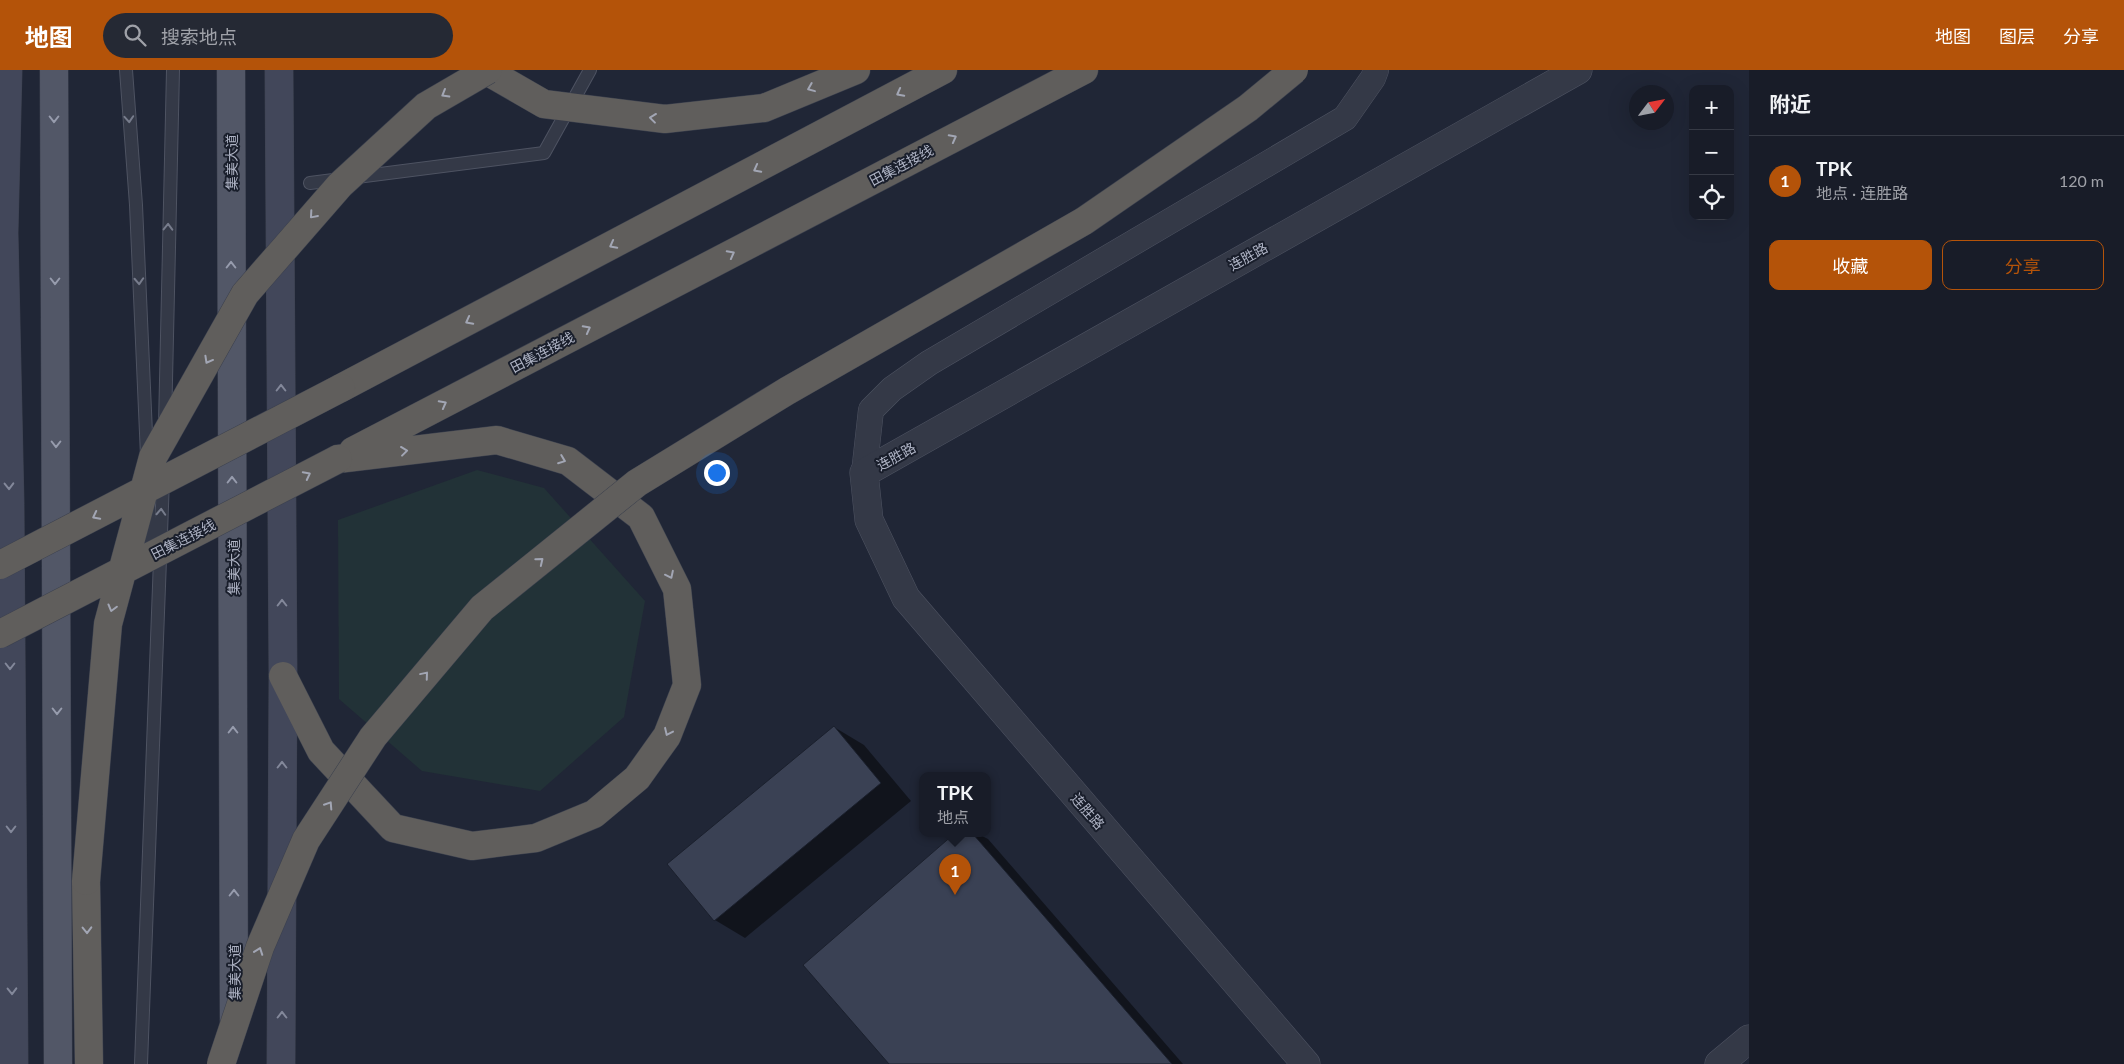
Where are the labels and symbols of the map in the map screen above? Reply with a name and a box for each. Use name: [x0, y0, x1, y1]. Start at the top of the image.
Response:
one-way arrow: [807, 82, 816, 93]
north arrow: [1629, 85, 1674, 130]
one-way arrow: [896, 87, 905, 97]
one-way arrow: [442, 88, 451, 98]
one-way arrow: [649, 113, 657, 124]
one-way arrow: [49, 115, 60, 123]
one-way arrow: [124, 115, 135, 123]
street label: 集美大道: [223, 134, 240, 190]
one-way arrow: [948, 134, 957, 144]
street label: 田集连接线: [866, 141, 936, 189]
one-way arrow: [753, 163, 762, 173]
one-way arrow: [310, 210, 319, 219]
one-way arrow: [163, 223, 174, 231]
street label: 连胜路: [1226, 238, 1270, 274]
one-way arrow: [609, 239, 618, 249]
one-way arrow: [726, 250, 735, 260]
one-way arrow: [226, 261, 236, 269]
one-way arrow: [50, 278, 60, 285]
one-way arrow: [134, 278, 144, 285]
one-way arrow: [465, 315, 474, 325]
one-way arrow: [582, 325, 591, 335]
street label: 田集连接线: [507, 328, 577, 376]
one-way arrow: [204, 355, 214, 364]
one-way arrow: [276, 384, 286, 392]
one-way arrow: [438, 400, 447, 410]
street label: 连胜路: [874, 438, 918, 474]
one-way arrow: [51, 440, 61, 448]
one-way arrow: [400, 446, 408, 457]
one-way arrow: [557, 454, 566, 464]
your location: [704, 460, 730, 486]
one-way arrow: [302, 471, 311, 481]
one-way arrow: [227, 476, 237, 484]
one-way arrow: [4, 482, 14, 490]
one-way arrow: [156, 508, 167, 516]
one-way arrow: [92, 510, 101, 520]
street label: 田集连接线: [148, 516, 218, 562]
street label: 集美大道: [225, 539, 242, 595]
one-way arrow: [534, 558, 543, 566]
one-way arrow: [664, 570, 674, 579]
one-way arrow: [277, 599, 287, 606]
one-way arrow: [108, 603, 118, 612]
one-way arrow: [5, 662, 15, 670]
one-way arrow: [420, 672, 428, 681]
one-way arrow: [52, 708, 62, 715]
one-way arrow: [228, 726, 238, 734]
one-way arrow: [664, 727, 675, 736]
one-way arrow: [277, 761, 287, 769]
street label: 连胜路: [1068, 790, 1108, 832]
one-way arrow: [322, 801, 332, 810]
one-way arrow: [6, 825, 16, 833]
pin: 1: [939, 854, 971, 895]
one-way arrow: [229, 889, 239, 896]
one-way arrow: [82, 926, 92, 934]
street label: 集美大道: [226, 944, 243, 1000]
one-way arrow: [253, 948, 263, 956]
one-way arrow: [7, 987, 18, 995]
one-way arrow: [277, 1011, 287, 1019]

